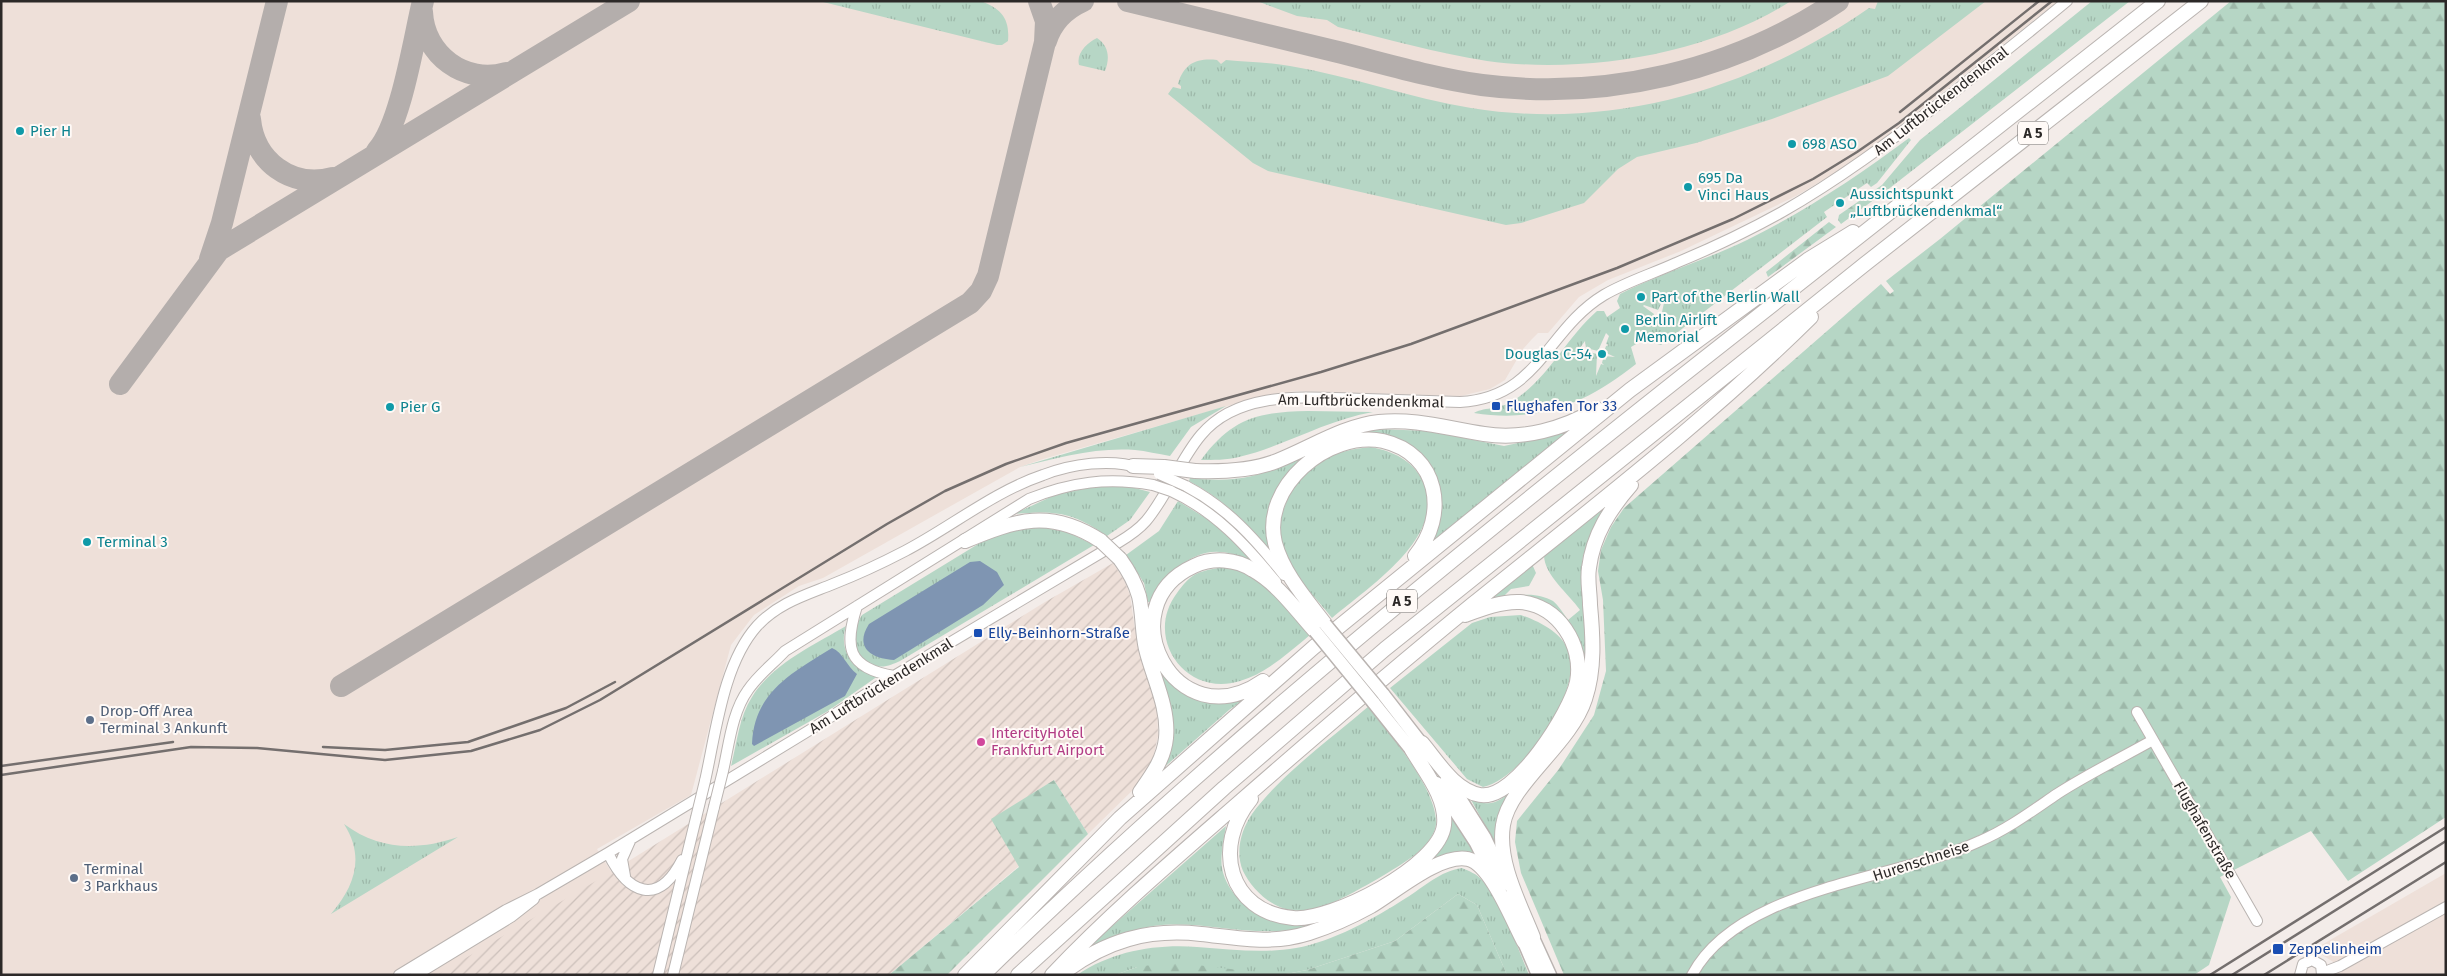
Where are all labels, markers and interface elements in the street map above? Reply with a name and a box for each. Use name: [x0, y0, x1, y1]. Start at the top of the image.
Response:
street label: Am Luftbrückendenkmal: [1870, 42, 2012, 159]
place label: Pier H: [30, 122, 71, 140]
road number: A 5: [2018, 122, 2048, 144]
marker: Pier H: [14, 125, 26, 137]
place label: 698 ASO: [1802, 135, 1857, 153]
marker: 698 ASO: [1786, 138, 1798, 150]
place label: 695 Da Vinci Haus: [1698, 169, 1769, 204]
marker: 695 Da Vinci Haus: [1682, 181, 1694, 193]
place label: Aussichtspunkt „Luftbrückendenkmal“: [1850, 185, 2002, 220]
marker: Aussichtspunkt „Luftbrückendenkmal“: [1834, 197, 1846, 209]
place label: Part of the Berlin Wall: [1651, 288, 1800, 306]
marker: Part of the Berlin Wall: [1635, 291, 1647, 303]
place label: Berlin Airlift Memorial: [1635, 311, 1718, 346]
marker: Berlin Airlift Memorial: [1619, 323, 1631, 335]
place label: Douglas C-54: [1505, 345, 1592, 363]
marker: Douglas C-54: [1596, 348, 1608, 360]
street label: Am Luftbrückendenkmal: [1278, 391, 1445, 411]
place label: Flughafen Tor 33: [1506, 397, 1617, 415]
place label: Pier G: [400, 398, 440, 416]
marker: Flughafen Tor 33: [1490, 400, 1502, 412]
marker: Pier G: [384, 401, 396, 413]
place label: Terminal 3: [97, 533, 168, 551]
marker: Terminal 3: [81, 536, 93, 548]
road number: A 5: [1387, 590, 1417, 612]
place label: Elly-Beinhorn-Straße: [988, 624, 1130, 642]
marker: Elly-Beinhorn-Straße: [972, 627, 984, 639]
street label: Am Luftbrückendenkmal: [806, 634, 957, 738]
place label: Drop-Off Area Terminal 3 Ankunft: [100, 702, 228, 737]
marker: Drop-Off Area Terminal 3 Ankunft: [84, 714, 96, 726]
place label: IntercityHotel Frankfurt Airport: [991, 724, 1105, 759]
marker: IntercityHotel Frankfurt Airport: [975, 736, 987, 748]
street label: Flughafenstraße: [2170, 778, 2240, 882]
street label: Hurenschneise: [1870, 837, 1972, 885]
place label: Terminal 3 Parkhaus: [84, 860, 158, 895]
marker: Terminal 3 Parkhaus: [68, 872, 80, 884]
place label: Zeppelinheim: [2289, 940, 2382, 958]
marker: Zeppelinheim: [2271, 942, 2285, 956]

